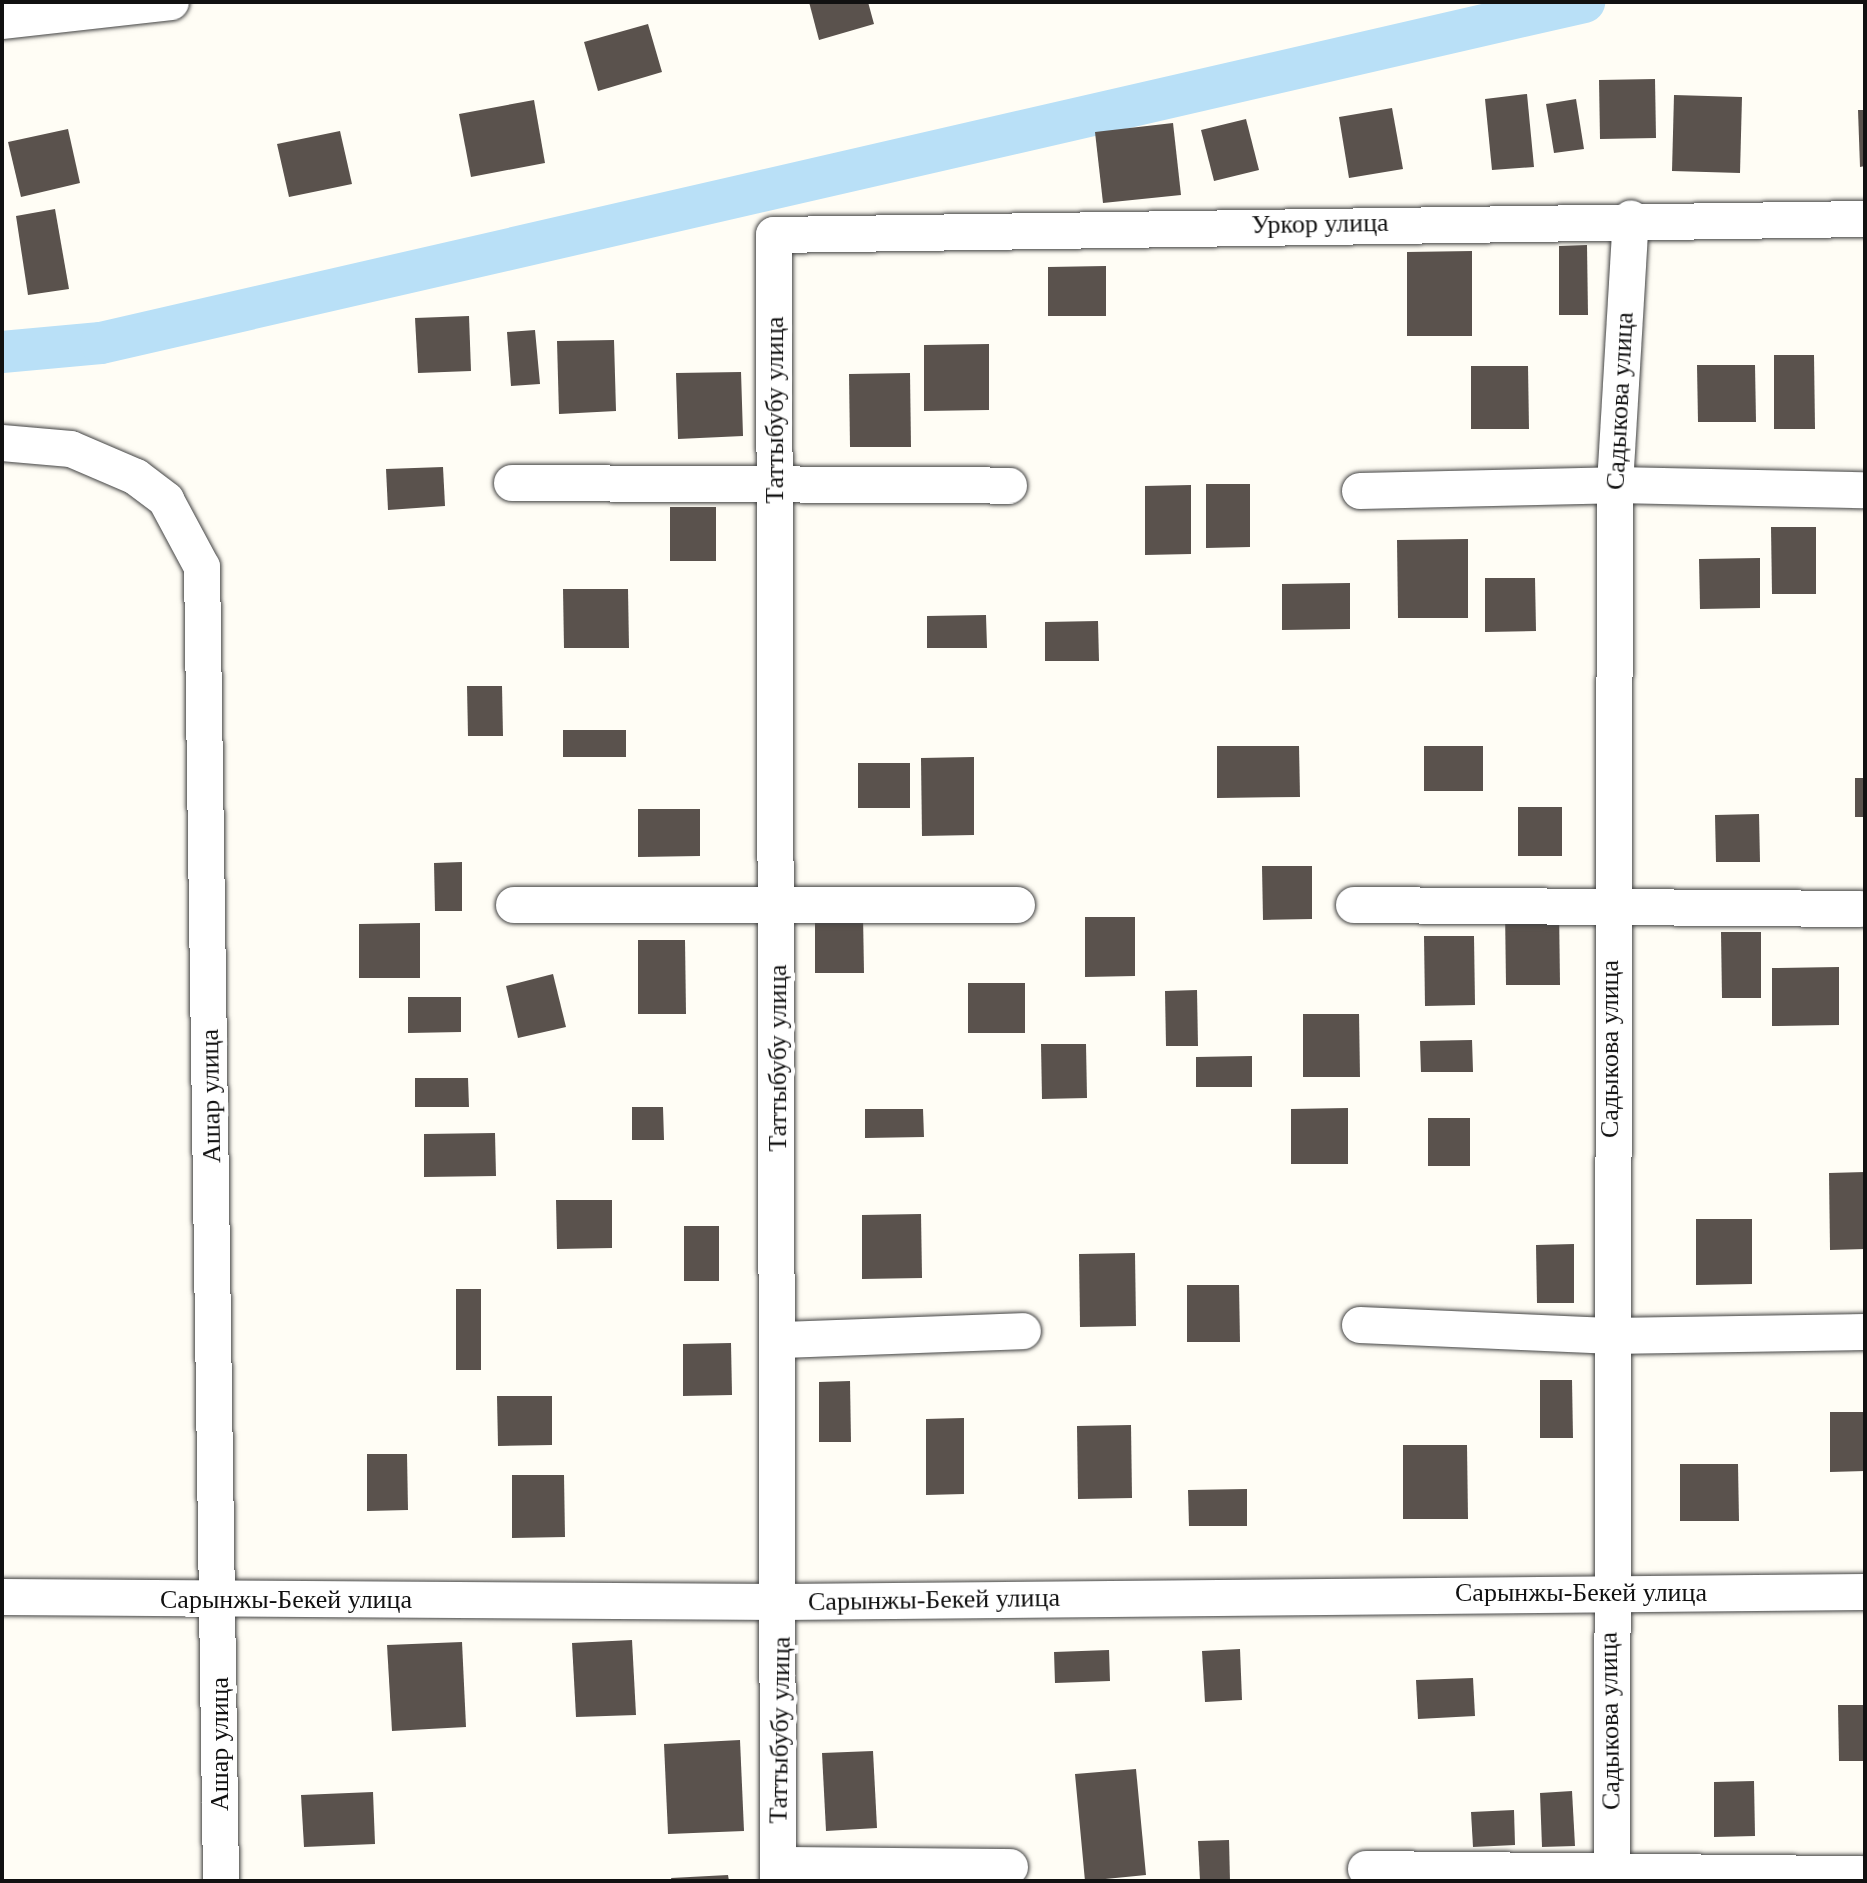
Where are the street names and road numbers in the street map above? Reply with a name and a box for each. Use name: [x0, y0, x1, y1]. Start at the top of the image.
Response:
street label: Уркор улица: [1251, 207, 1389, 241]
street label: Садыкова улица: [1600, 311, 1640, 491]
street label: Таттыбубу улица: [759, 316, 791, 504]
street label: Садыкова улица: [1594, 960, 1626, 1138]
street label: Таттыбубу улица: [762, 964, 794, 1152]
street label: Ашар улица: [194, 1029, 228, 1163]
street label: Сарынжы-Бекей улица: [1455, 1577, 1707, 1609]
street label: Сарынжы-Бекей улица: [808, 1582, 1060, 1618]
street label: Сарынжы-Бекей улица: [160, 1584, 412, 1616]
street label: Садыкова улица: [1593, 1632, 1627, 1810]
street label: Таттыбубу улица: [763, 1636, 797, 1824]
street label: Ашар улица: [204, 1677, 236, 1811]

